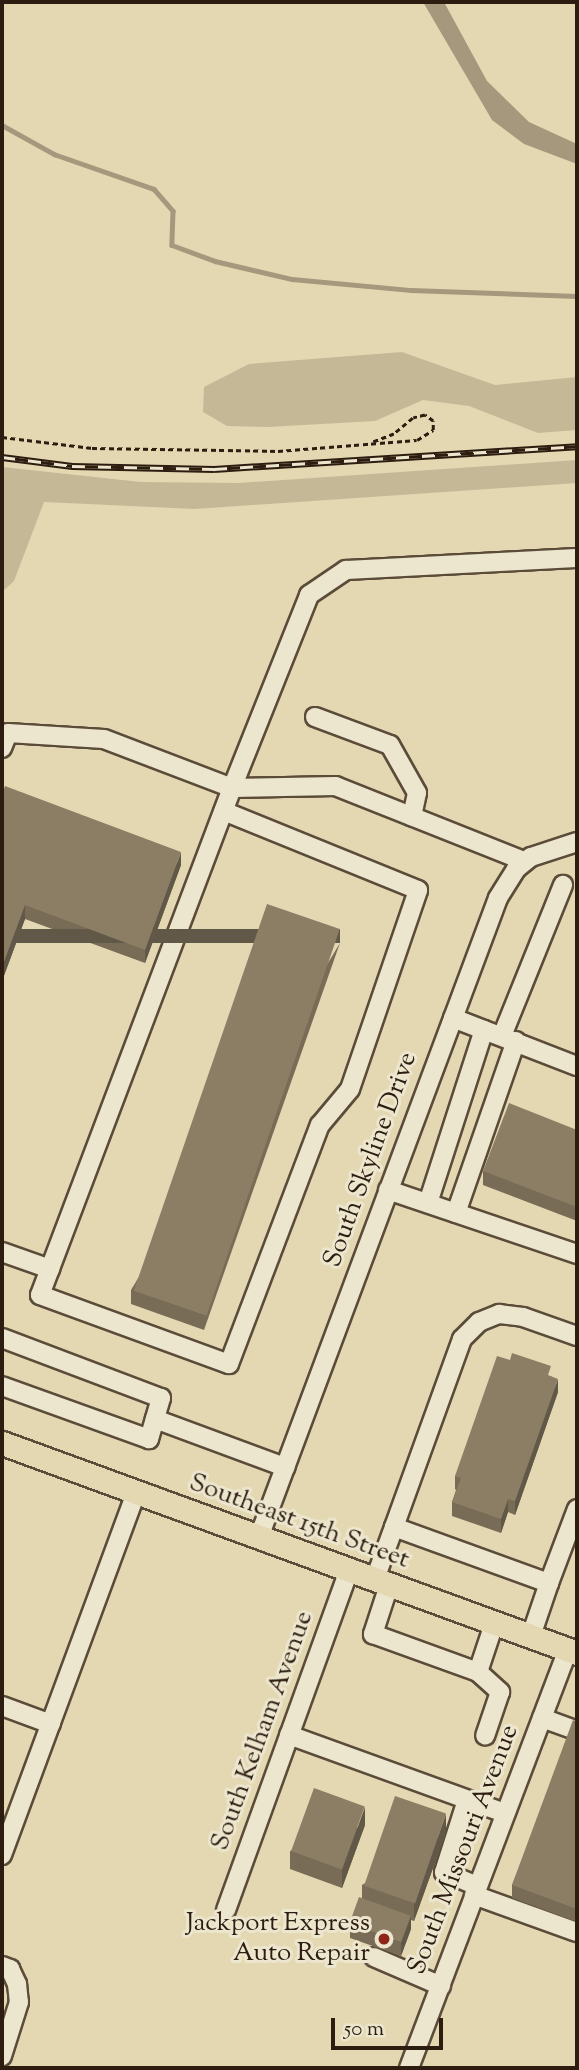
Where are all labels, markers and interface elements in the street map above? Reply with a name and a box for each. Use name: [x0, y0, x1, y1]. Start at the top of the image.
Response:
street label: South Skyline Drive: [318, 1048, 424, 1272]
street label: Southeast 15th Street: [185, 1468, 413, 1576]
street label: South Kelham Avenue: [205, 1607, 321, 1855]
street label: South Missouri Avenue: [402, 1721, 526, 1979]
place label: Jackport Express Auto Repair: [186, 1908, 370, 1969]
marker: Jackport Express Auto Repair: [376, 1931, 392, 1947]
scale bar: [334, 2004, 446, 2048]
text: 50 m: [344, 2015, 384, 2045]

